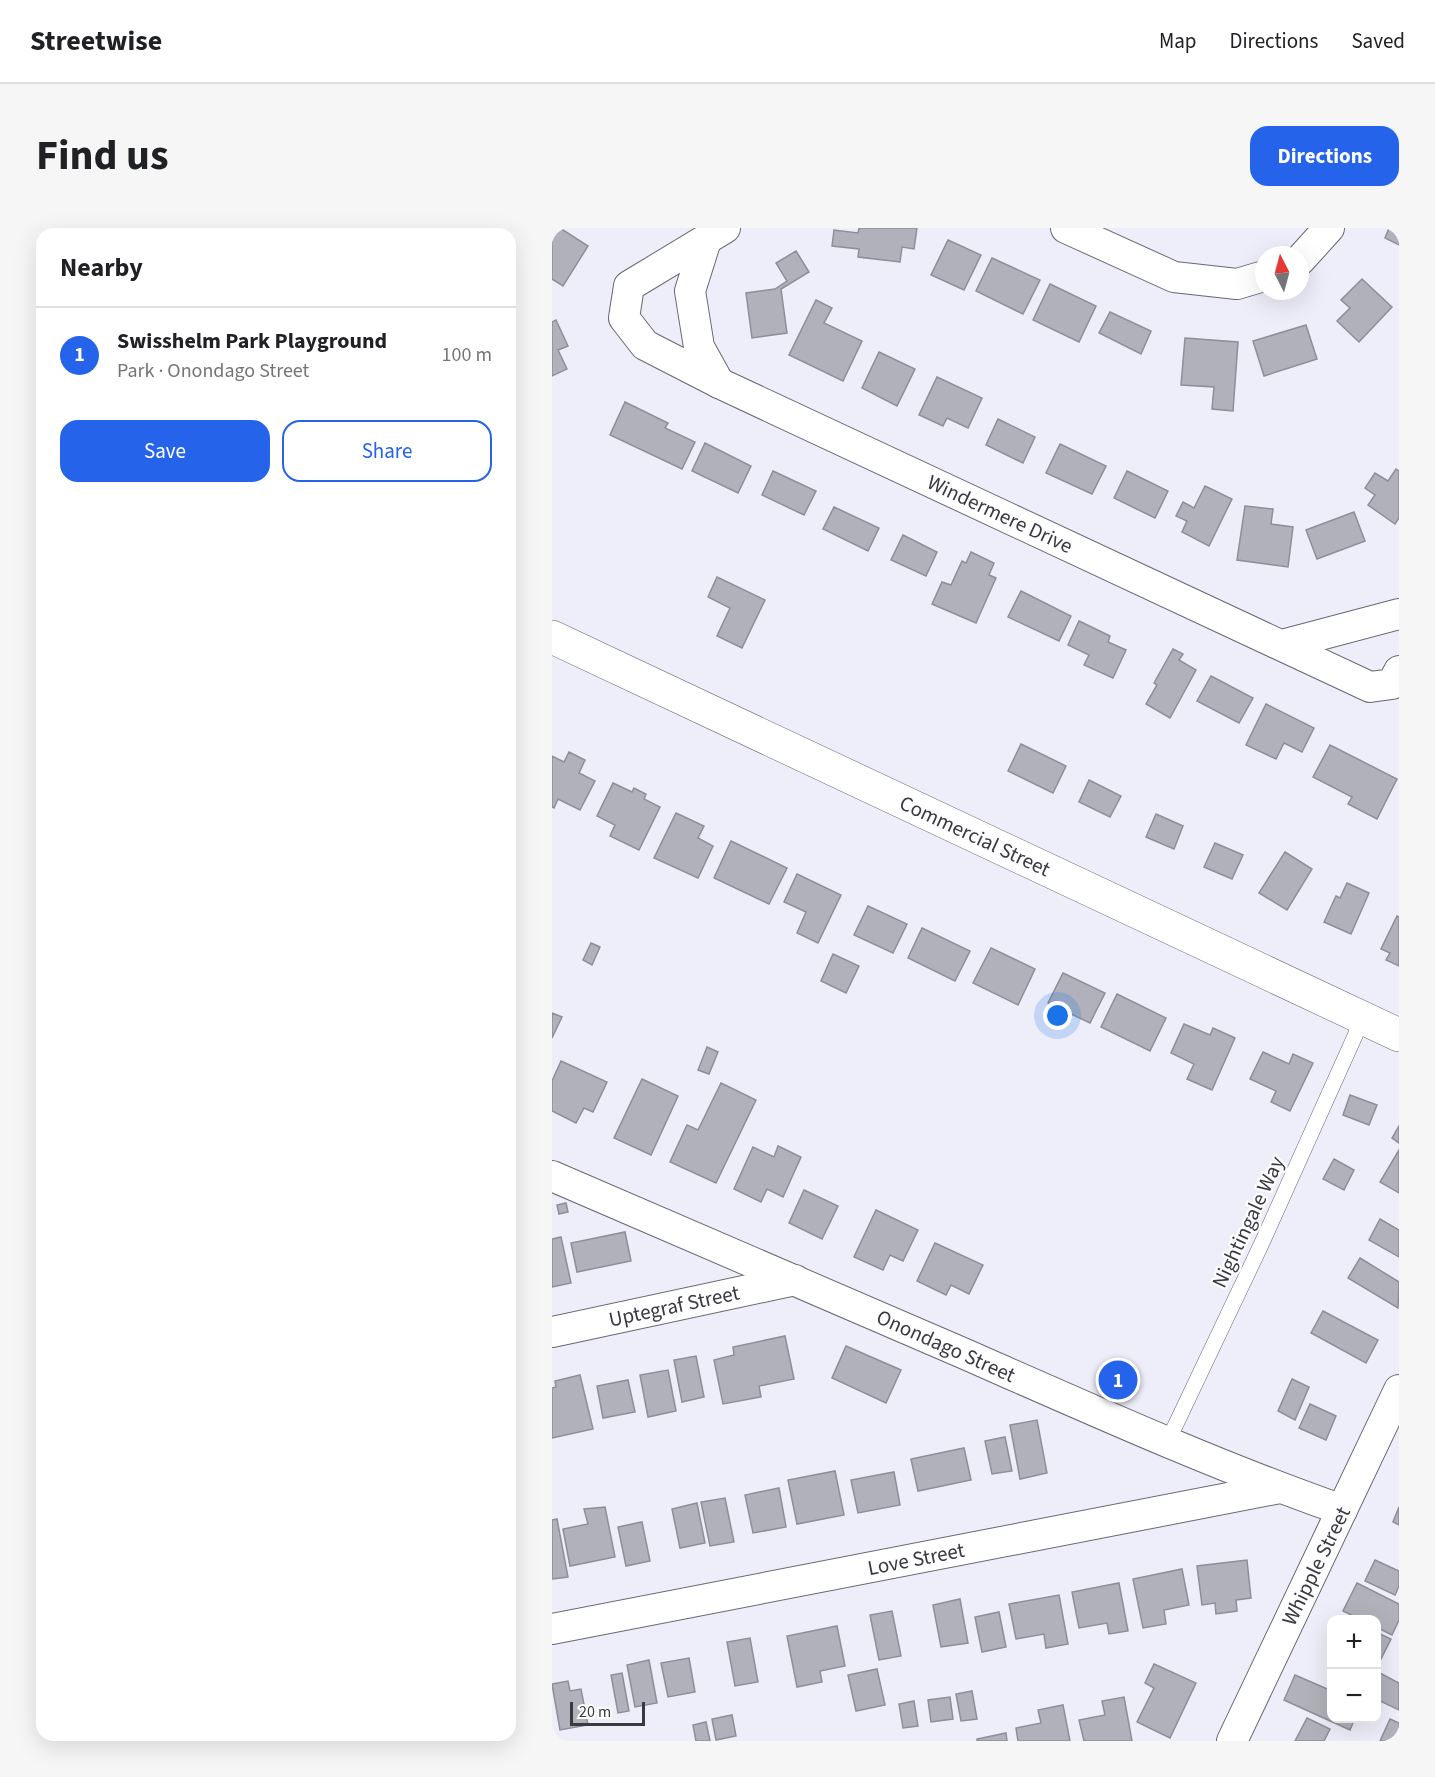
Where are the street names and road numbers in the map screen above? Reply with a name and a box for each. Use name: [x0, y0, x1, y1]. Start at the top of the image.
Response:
street label: Windermere Drive: [922, 467, 1078, 561]
street label: Commercial Street: [895, 788, 1055, 884]
street label: Nightingale Way: [1204, 1151, 1292, 1293]
street label: Uptegraf Street: [606, 1278, 742, 1334]
street label: Onondago Street: [872, 1302, 1020, 1390]
street label: Whipple Street: [1274, 1501, 1358, 1631]
street label: Love Street: [865, 1535, 967, 1583]

